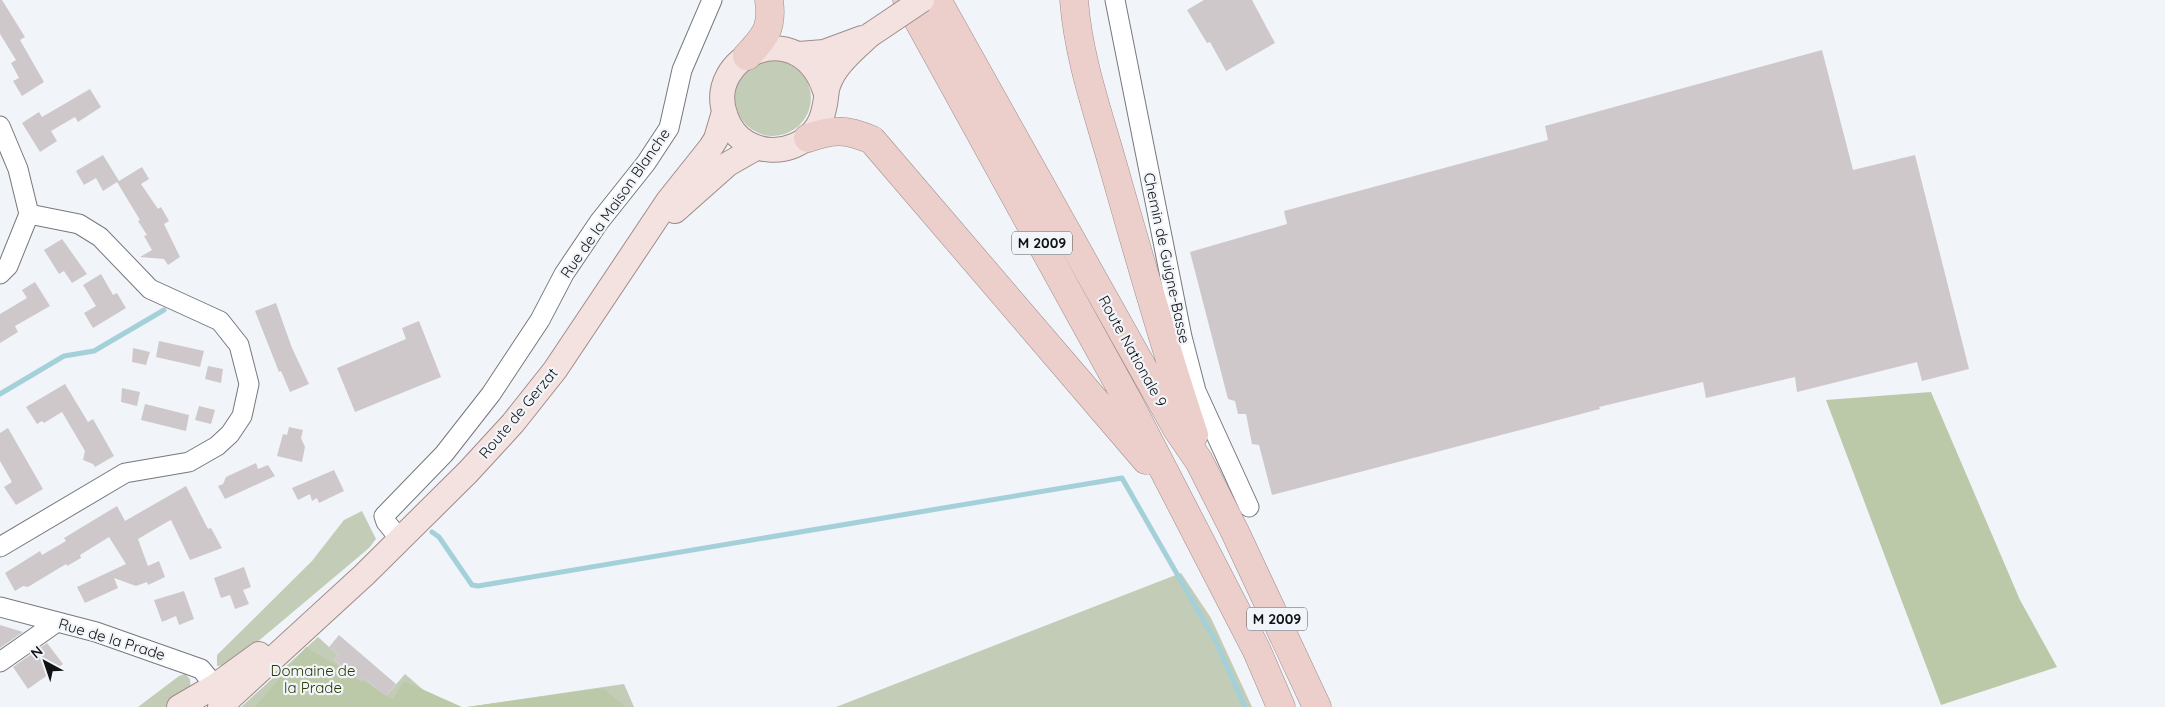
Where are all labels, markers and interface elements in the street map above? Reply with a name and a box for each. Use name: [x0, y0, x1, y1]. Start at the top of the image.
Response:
street label: Rue de la Maison Blanche: [556, 124, 674, 282]
street label: Chemin de Guigne-Basse: [1140, 171, 1194, 345]
road number: M 2009: [1012, 232, 1072, 254]
street label: Route Nationale 9: [1095, 292, 1171, 410]
street label: Route de Gerzat: [474, 364, 562, 462]
road number: M 2009: [1247, 608, 1307, 630]
street label: Rue de la Prade: [56, 614, 168, 664]
north arrow: [20, 637, 70, 687]
text: N: [27, 642, 46, 662]
park label: Domaine de la Prade: [271, 661, 355, 697]

